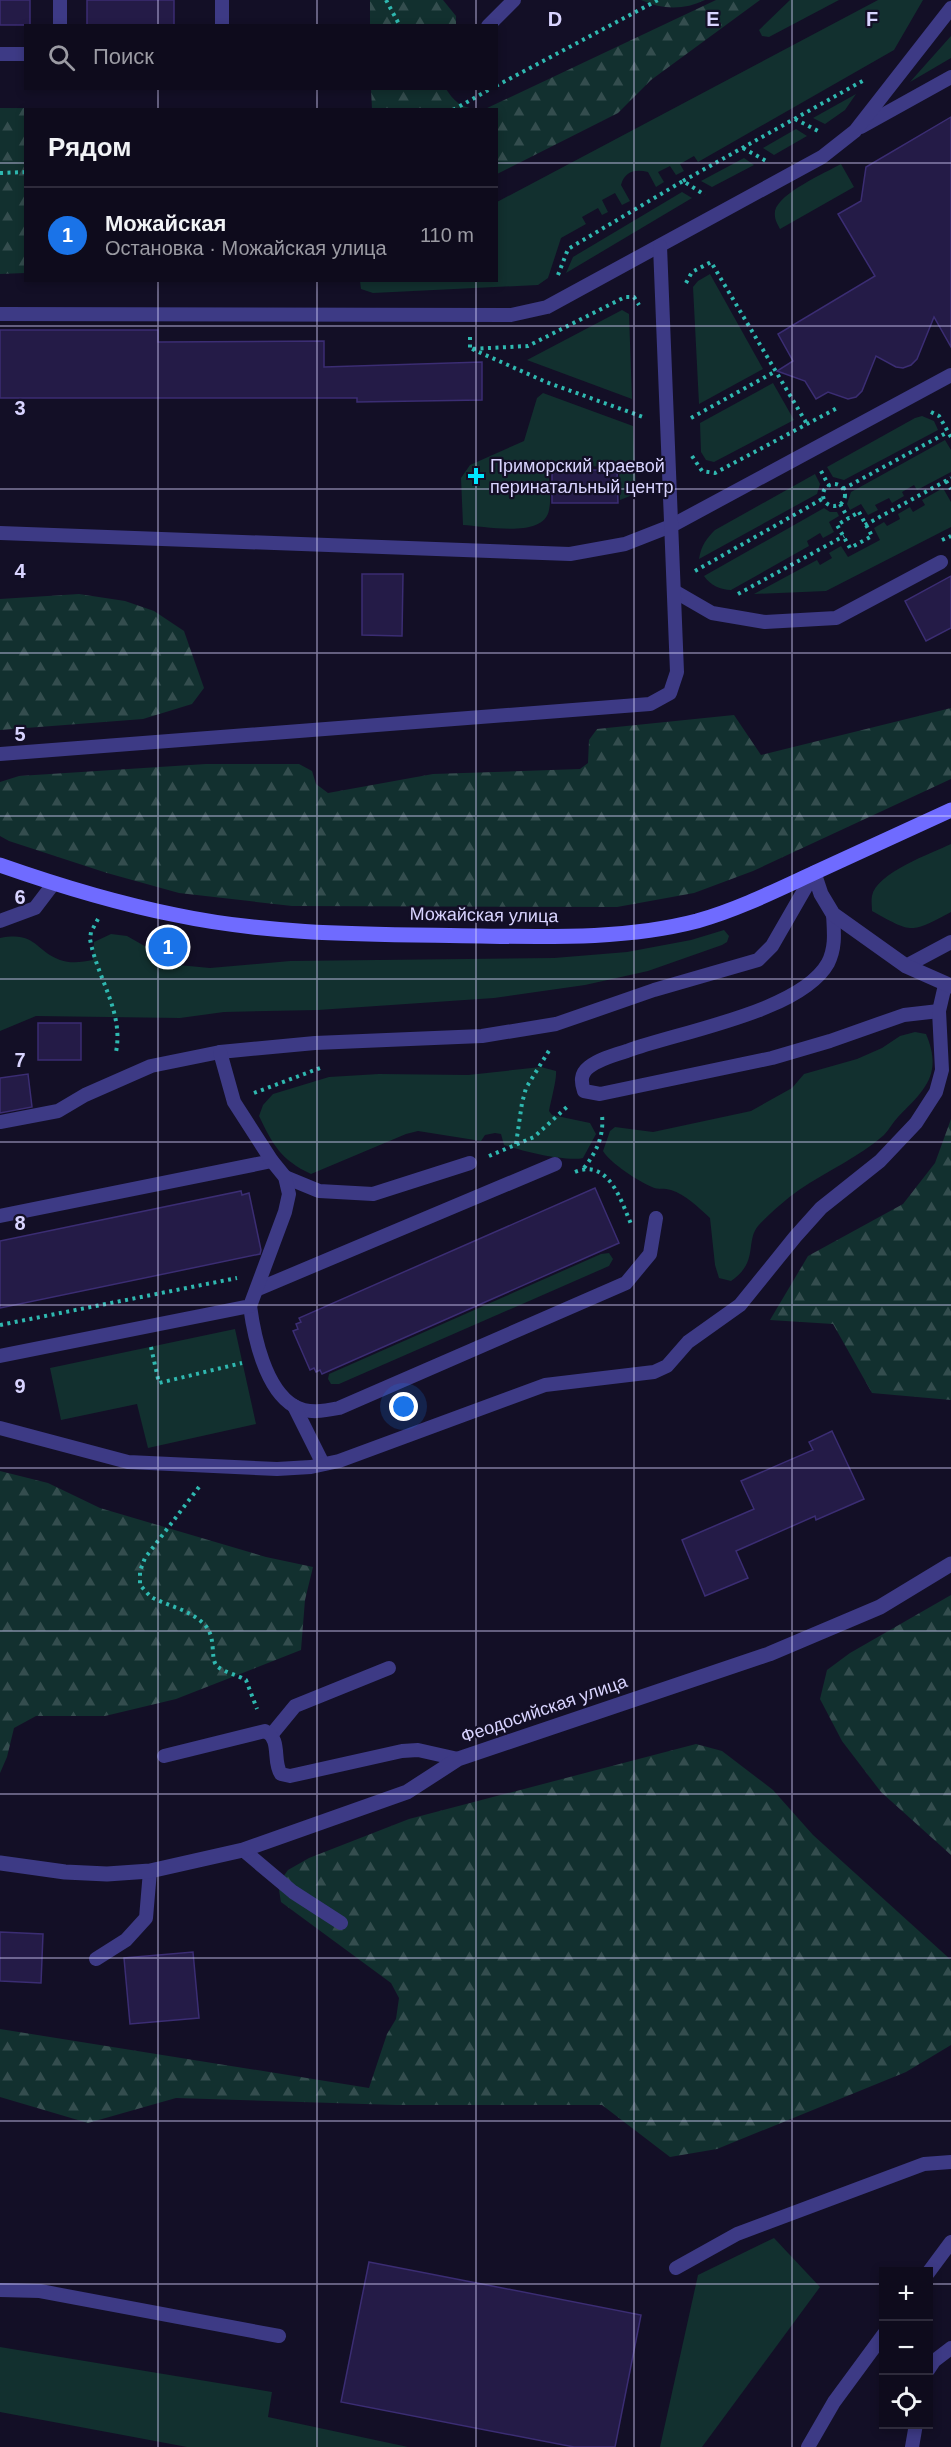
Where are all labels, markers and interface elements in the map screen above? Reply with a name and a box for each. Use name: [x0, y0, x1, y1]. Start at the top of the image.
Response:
text: D: [548, 8, 562, 30]
text: E: [706, 8, 720, 30]
text: F: [866, 8, 878, 30]
search box: [24, 24, 498, 90]
icon: search: [45, 41, 78, 74]
text: Поиск: [93, 44, 154, 69]
text: Рядом: [48, 132, 131, 162]
text: Можайская: [105, 211, 226, 236]
text: 1: [62, 224, 73, 246]
text: 110 m: [420, 224, 474, 246]
text: Остановка · Можайская улица: [105, 237, 387, 259]
text: 3: [14, 397, 26, 419]
place label: Приморский краевой перинатальный центр: [490, 456, 674, 497]
marker: Приморский краевой перинатальный центр: [467, 467, 485, 485]
text: 4: [14, 560, 26, 582]
text: 5: [14, 723, 26, 745]
text: 6: [14, 886, 26, 908]
street label: Можайская улица: [410, 904, 559, 926]
pin: 1: [148, 924, 188, 970]
text: 7: [14, 1049, 26, 1071]
text: 8: [14, 1212, 26, 1234]
text: 9: [14, 1375, 26, 1397]
your location: [389, 1392, 418, 1421]
street label: Феодосийская улица: [458, 1671, 631, 1747]
map controls: [879, 2267, 933, 2429]
button: +: [879, 2267, 933, 2321]
button: −: [879, 2321, 933, 2375]
button: locate: [879, 2375, 933, 2429]

